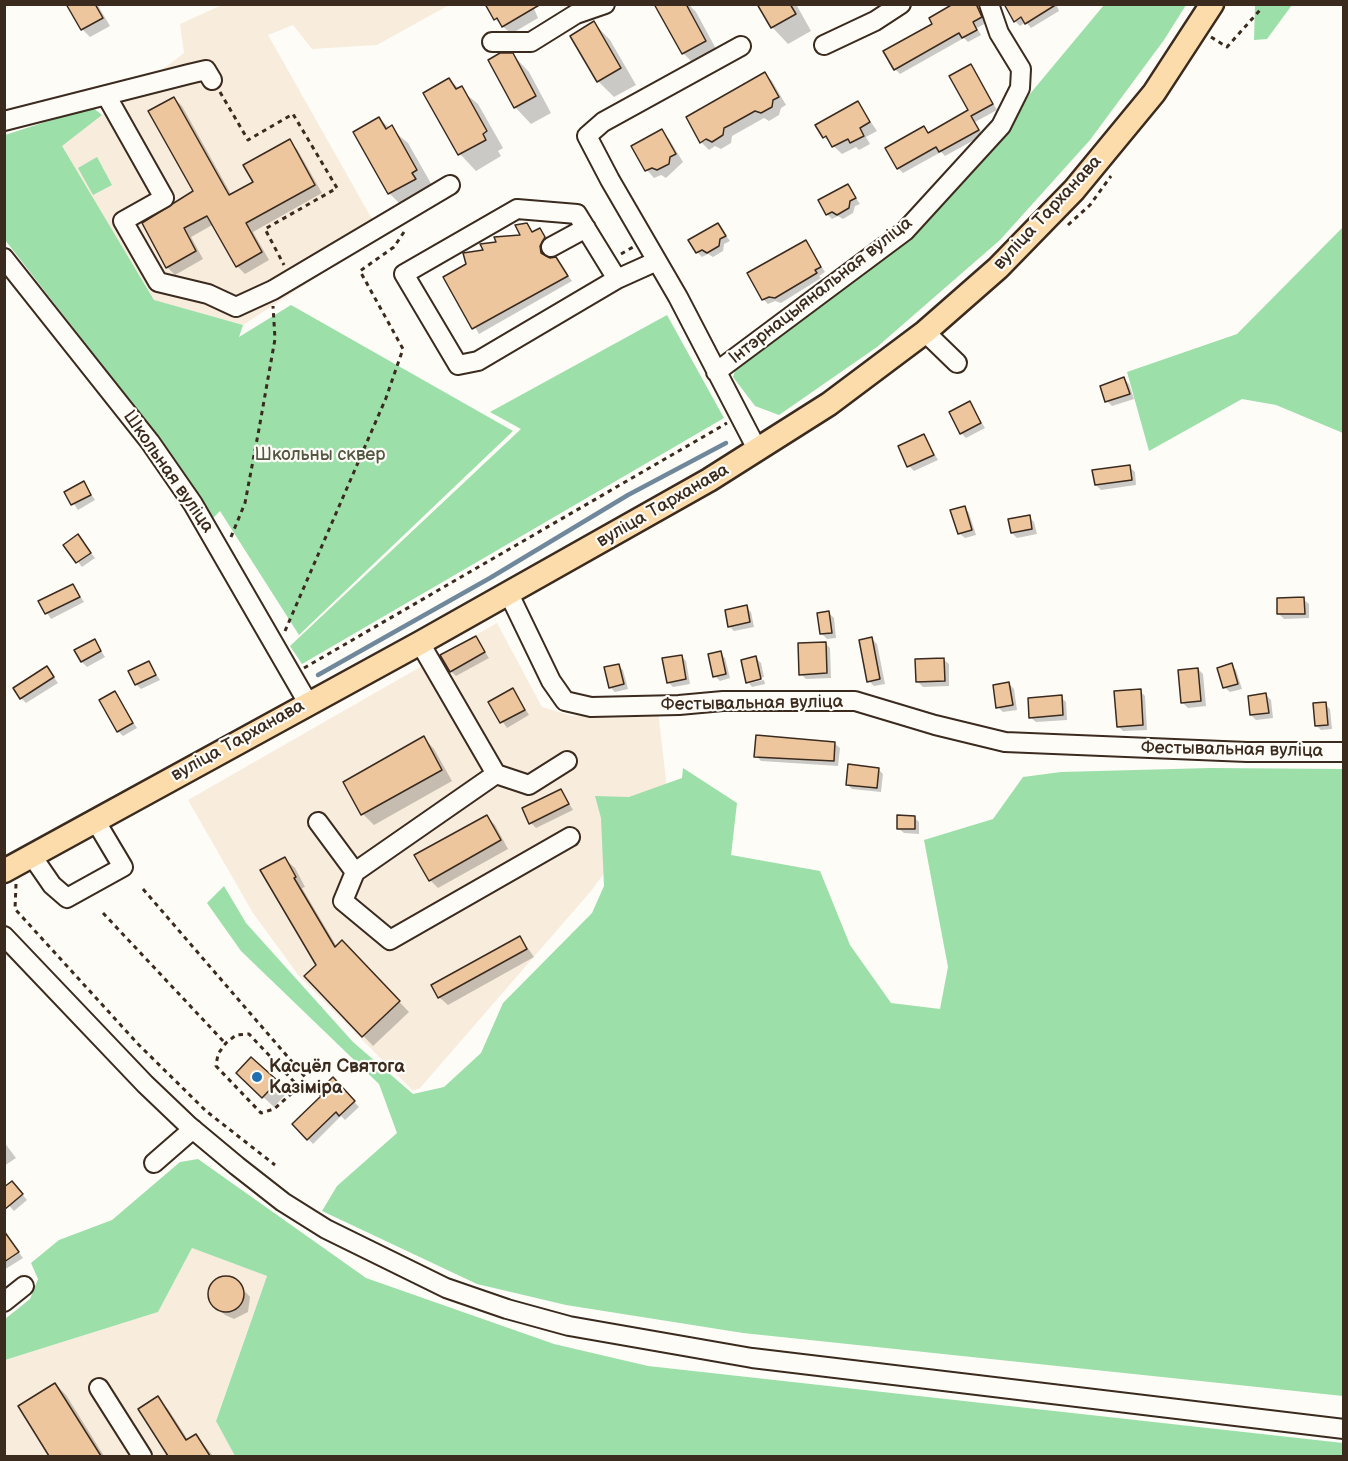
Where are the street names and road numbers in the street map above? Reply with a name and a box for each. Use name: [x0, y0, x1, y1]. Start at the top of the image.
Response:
street label: вуліца Тарханава: [989, 151, 1107, 275]
street label: Інтэрнацыянальная вуліца: [725, 213, 917, 369]
street label: Школьная вуліца: [118, 407, 218, 537]
street label: вуліца Тарханава: [593, 459, 733, 553]
street label: Фестывальная вуліца: [661, 692, 843, 716]
street label: вуліца Тарханава: [168, 695, 308, 787]
street label: Фестывальная вуліца: [1141, 738, 1323, 762]

